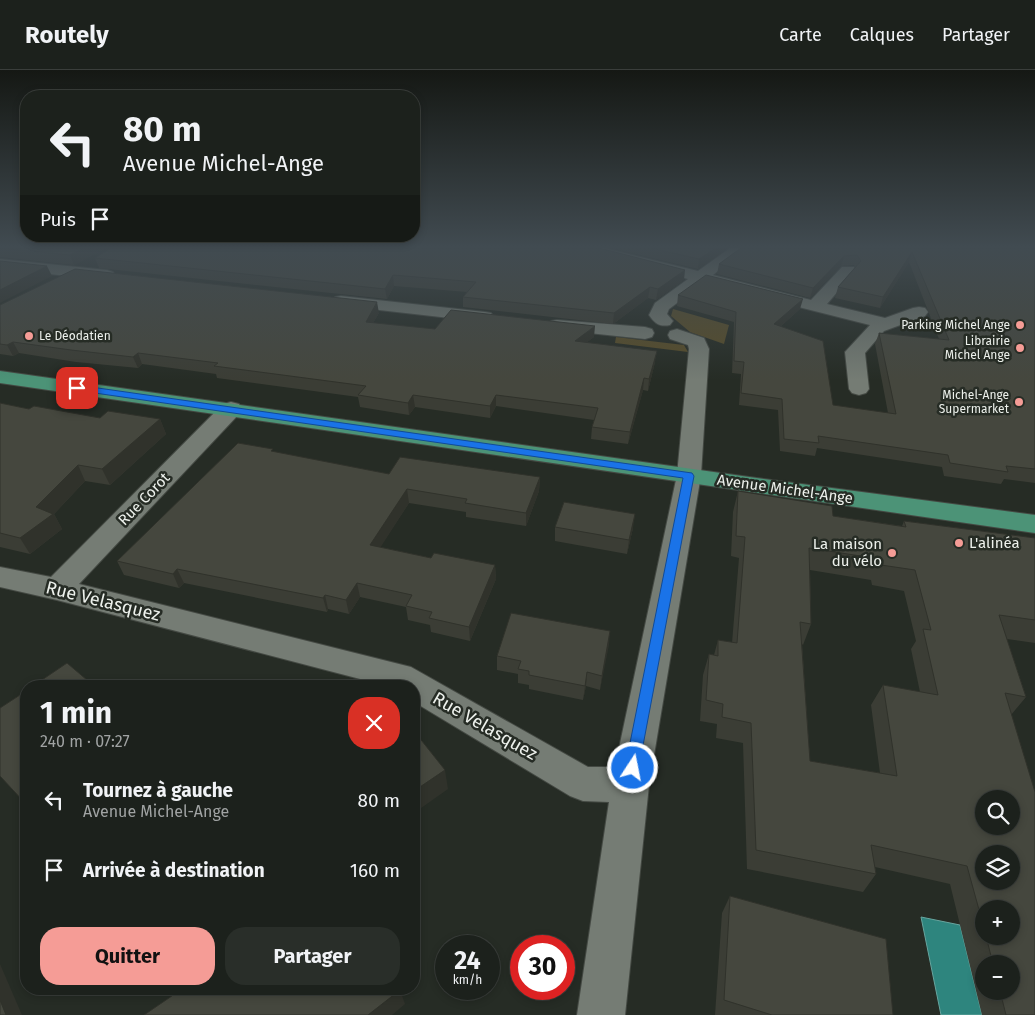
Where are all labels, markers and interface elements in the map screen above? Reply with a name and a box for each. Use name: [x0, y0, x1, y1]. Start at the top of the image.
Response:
text: Routely: [25, 21, 109, 49]
text: Carte: [779, 24, 822, 46]
text: Calques: [850, 24, 914, 46]
text: Partager: [942, 24, 1010, 46]
text: 80 m: [123, 108, 202, 150]
icon: left: [40, 110, 105, 175]
text: Avenue Michel-Ange: [123, 150, 324, 177]
icon: arrive: [86, 205, 114, 233]
text: Puis: [40, 208, 76, 231]
place label: Parking Michel Ange: [901, 318, 1010, 332]
marker: Parking Michel Ange: [1014, 319, 1026, 331]
place label: Le Déodatien: [39, 329, 111, 343]
marker: Le Déodatien: [23, 330, 35, 342]
place label: Librairie Michel Ange: [945, 334, 1010, 362]
marker: Librairie Michel Ange: [1014, 342, 1026, 354]
pin: [56, 367, 98, 409]
icon: arrive: [63, 374, 91, 402]
place label: Michel-Ange Supermarket: [939, 388, 1010, 416]
marker: Michel-Ange Supermarket: [1013, 396, 1025, 408]
street label: Rue Corot: [114, 468, 174, 529]
street label: Avenue Michel-Ange: [716, 471, 854, 507]
place label: L'alinéa: [969, 534, 1020, 552]
place label: La maison du vélo: [813, 535, 882, 570]
marker: L'alinéa: [953, 537, 965, 549]
marker: La maison du vélo: [886, 547, 898, 559]
street label: Rue Velasquez: [43, 576, 163, 626]
street label: Rue Velasquez: [429, 687, 541, 765]
text: 1 min: [40, 695, 112, 731]
button: close: [348, 697, 400, 749]
text: 240 m · 07:27: [40, 732, 130, 751]
position arrow: [606, 741, 658, 793]
text: Tournez à gauche: [83, 779, 233, 802]
icon: left: [40, 786, 68, 814]
text: 80 m: [358, 789, 400, 812]
map controls: [975, 790, 1020, 1000]
button: search: [975, 790, 1020, 835]
text: Avenue Michel-Ange: [83, 802, 229, 821]
button: layers: [975, 845, 1020, 890]
icon: arrive: [40, 856, 68, 884]
text: Arrivée à destination: [83, 859, 265, 882]
text: 160 m: [350, 859, 400, 882]
button: +: [975, 900, 1020, 945]
button: Quitter: [40, 927, 215, 985]
button: Partager: [225, 927, 400, 985]
speed limit sign: 30: [510, 935, 575, 1000]
text: 24: [454, 946, 481, 976]
button: −: [975, 955, 1020, 1000]
text: km/h: [453, 973, 482, 987]

